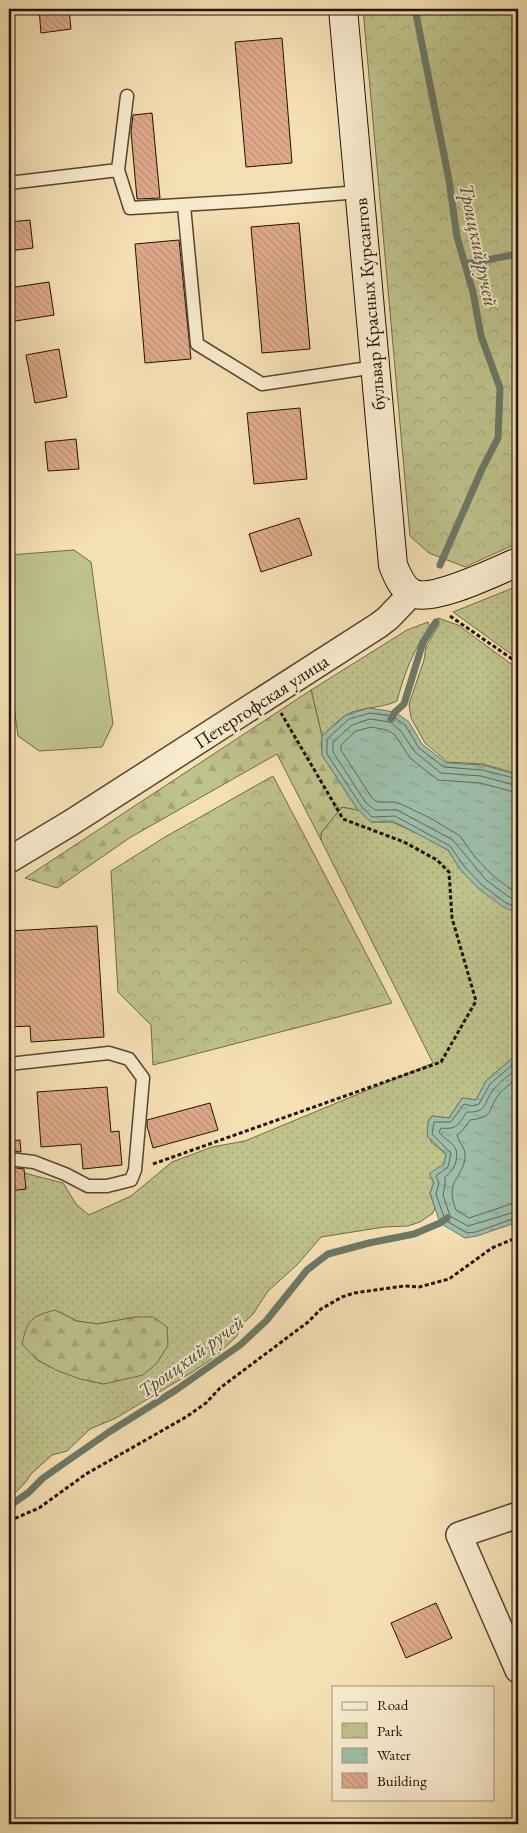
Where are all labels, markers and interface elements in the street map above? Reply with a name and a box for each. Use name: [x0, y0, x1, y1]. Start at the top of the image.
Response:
water label: Троицкий ручей: [453, 181, 505, 309]
street label: бульвар Красных Курсантов: [348, 197, 391, 411]
street label: Петергофская улица: [189, 648, 334, 754]
water label: Троицкий ручей: [133, 1309, 249, 1403]
legend: [332, 1686, 494, 1800]
text: Road: [377, 1695, 409, 1714]
text: Park: [377, 1721, 404, 1740]
text: Water: [377, 1745, 411, 1764]
text: Building: [377, 1771, 427, 1790]

